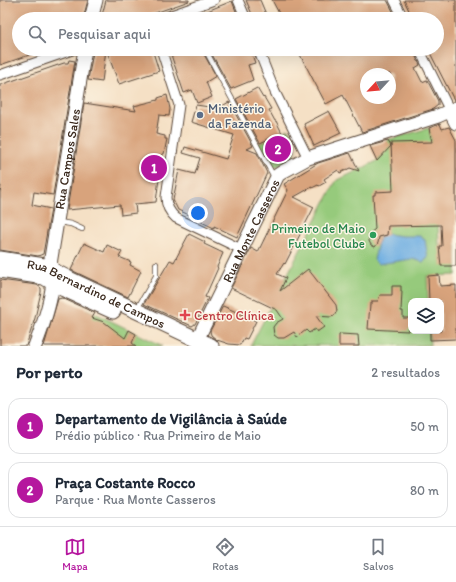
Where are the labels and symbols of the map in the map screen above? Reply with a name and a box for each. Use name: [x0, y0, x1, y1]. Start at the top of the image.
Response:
north arrow: [360, 68, 396, 104]
place label: Ministério da Fazenda: [208, 101, 272, 131]
street label: Rua Campos Sales: [52, 107, 83, 211]
marker: Ministério da Fazenda: [195, 110, 205, 120]
pin: 2: [265, 134, 291, 164]
pin: 1: [141, 153, 167, 183]
street label: Rua Monte Casseros: [220, 177, 283, 285]
your location: [188, 203, 208, 223]
place label: Primeiro de Maio Futebol Clube: [271, 221, 365, 251]
marker: Primeiro de Maio Futebol Clube: [368, 230, 378, 240]
street label: Rua Bernardino de Campos: [26, 256, 168, 331]
place label: Centro Clínica: [194, 308, 274, 323]
marker: Centro Clínica: [179, 309, 191, 321]

